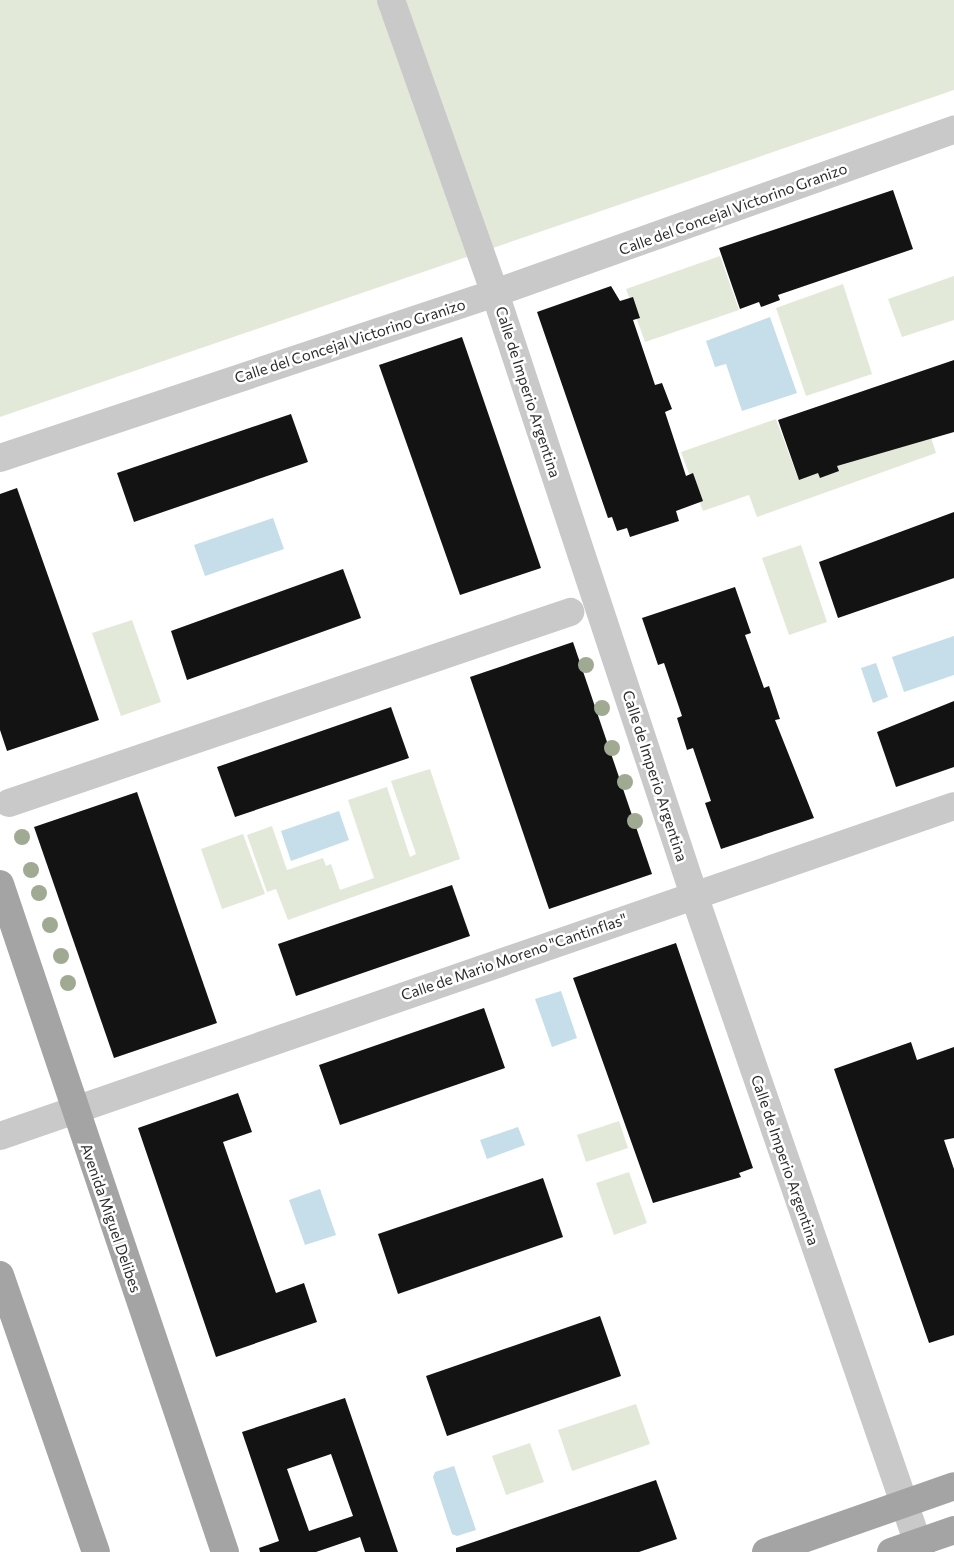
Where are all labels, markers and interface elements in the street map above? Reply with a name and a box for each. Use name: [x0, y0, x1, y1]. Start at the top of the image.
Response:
street label: Calle del Concejal Victorino Granizo: [616, 159, 850, 259]
street label: Calle del Concejal Victorino Granizo: [232, 295, 468, 387]
street label: Calle de Imperio Argentina: [492, 304, 564, 480]
street label: Calle de Imperio Argentina: [619, 688, 691, 864]
street label: Calle de Mario Moreno "Cantinflas": [399, 910, 629, 1004]
street label: Calle de Imperio Argentina: [747, 1072, 823, 1248]
street label: Avenida Miguel Delibes: [77, 1141, 145, 1295]

